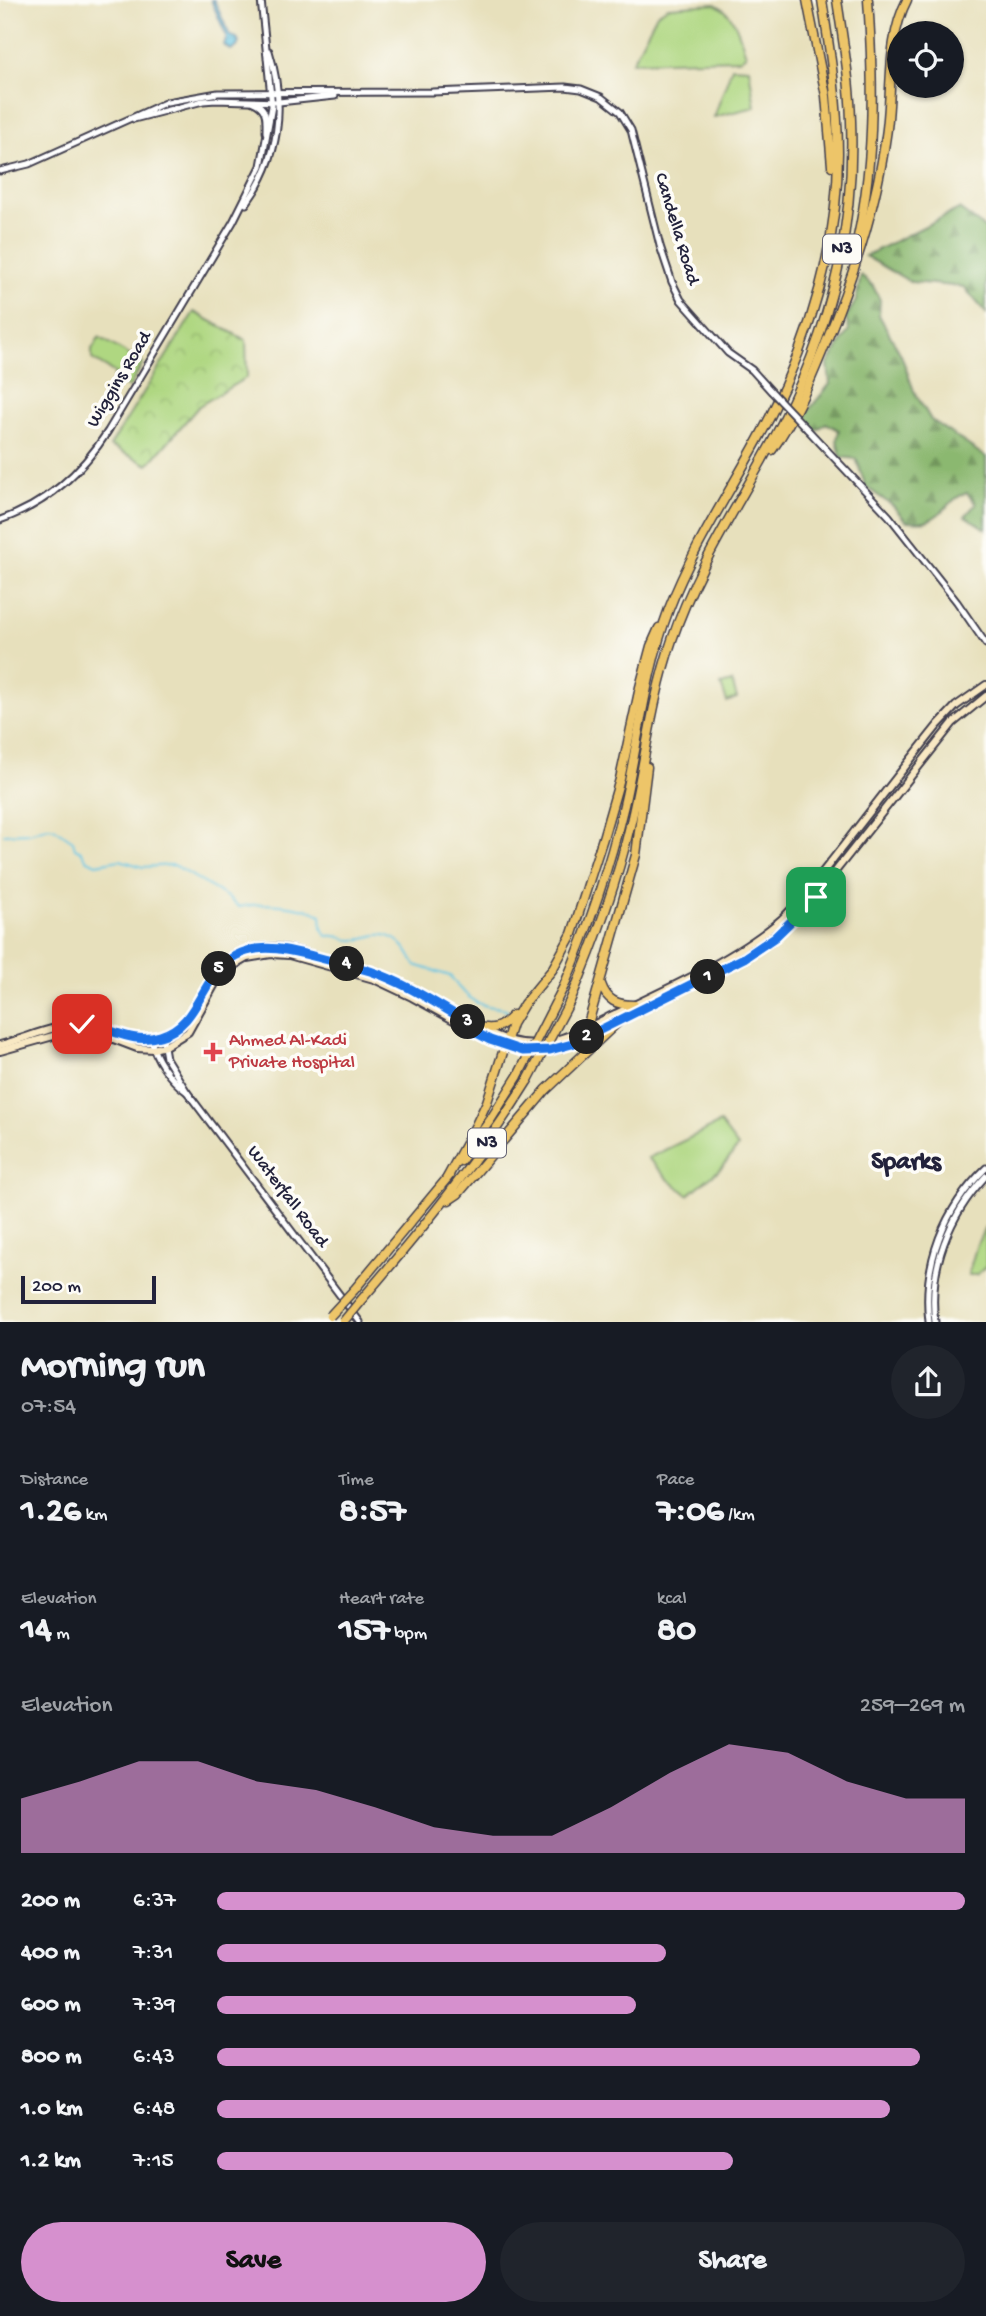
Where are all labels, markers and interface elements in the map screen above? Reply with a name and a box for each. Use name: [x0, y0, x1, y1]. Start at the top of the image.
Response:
map controls: [887, 21, 964, 98]
button: locate: [887, 21, 964, 98]
street label: Candella Road: [648, 170, 704, 289]
road number: N3: [823, 234, 861, 264]
street label: Wiggins Road: [82, 326, 159, 432]
pin: [786, 867, 846, 927]
icon: arrive: [797, 878, 835, 916]
pin: 4: [330, 946, 364, 982]
pin: 5: [202, 951, 236, 986]
text: 4: [342, 952, 351, 975]
text: 5: [214, 957, 224, 980]
pin: 1: [690, 960, 726, 995]
text: 1: [704, 965, 711, 988]
pin: [52, 994, 112, 1054]
pin: 3: [450, 1004, 486, 1040]
icon: check: [63, 1005, 101, 1043]
text: 3: [463, 1010, 472, 1033]
pin: 2: [570, 1020, 604, 1054]
text: 2: [582, 1025, 591, 1048]
place label: Ahmed Al-Kadi Private Hospital: [228, 1030, 355, 1075]
marker: Ahmed Al-Kadi Private Hospital: [203, 1042, 223, 1062]
road number: N3: [468, 1128, 506, 1158]
street label: Waterfall Road: [241, 1141, 334, 1254]
district label: Sparks: [871, 1148, 942, 1179]
scale bar: [21, 1273, 156, 1305]
text: 200 m: [32, 1276, 81, 1299]
button: share: [891, 1345, 965, 1419]
text: Morning run: [21, 1346, 205, 1390]
text: 07:54: [21, 1394, 76, 1421]
text: Distance: [21, 1469, 88, 1492]
text: Time: [339, 1469, 374, 1492]
text: Pace: [657, 1469, 694, 1492]
text: 1.26: [21, 1492, 81, 1533]
text: 8:57: [339, 1492, 406, 1533]
text: 7:06: [657, 1492, 724, 1533]
text: km: [81, 1504, 108, 1527]
text: /km: [724, 1504, 755, 1527]
text: Elevation: [21, 1588, 97, 1611]
text: Heart rate: [339, 1588, 424, 1611]
text: kcal: [657, 1588, 687, 1611]
text: 14: [21, 1611, 52, 1652]
text: 157: [339, 1611, 390, 1652]
text: 80: [657, 1611, 696, 1652]
text: m: [52, 1623, 70, 1646]
text: bpm: [390, 1623, 427, 1646]
text: Elevation: [21, 1693, 112, 1720]
text: 259–269 m: [860, 1693, 965, 1720]
text: 200 m: [21, 1888, 80, 1915]
text: 6:37: [133, 1888, 176, 1915]
text: 400 m: [21, 1940, 80, 1967]
text: 7:31: [133, 1940, 173, 1967]
text: 600 m: [21, 1992, 81, 2019]
text: 7:39: [133, 1992, 176, 2019]
text: 800 m: [21, 2044, 82, 2071]
text: 6:43: [133, 2044, 175, 2071]
text: 1.0 km: [21, 2096, 83, 2123]
text: 6:48: [133, 2096, 175, 2123]
text: 1.2 km: [21, 2148, 81, 2175]
text: 7:15: [133, 2148, 174, 2175]
button: Save: [21, 2222, 486, 2302]
button: Share: [500, 2222, 965, 2302]

